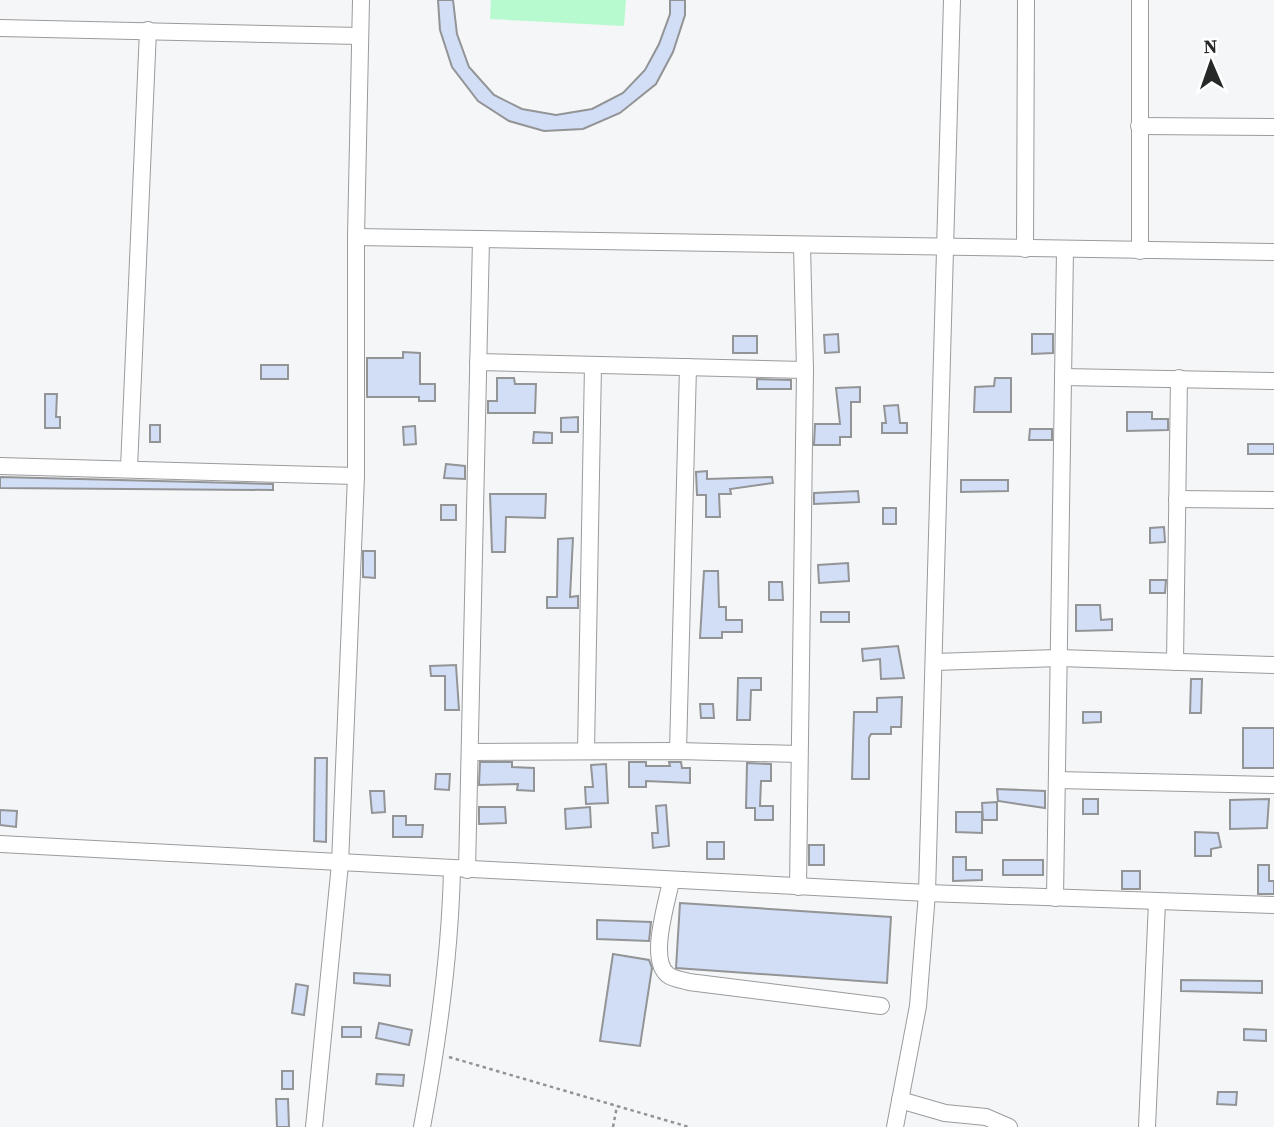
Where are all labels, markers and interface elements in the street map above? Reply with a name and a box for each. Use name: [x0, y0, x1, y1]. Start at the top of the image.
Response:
north arrow: [1176, 28, 1246, 98]
text: N: [1203, 33, 1218, 59]

